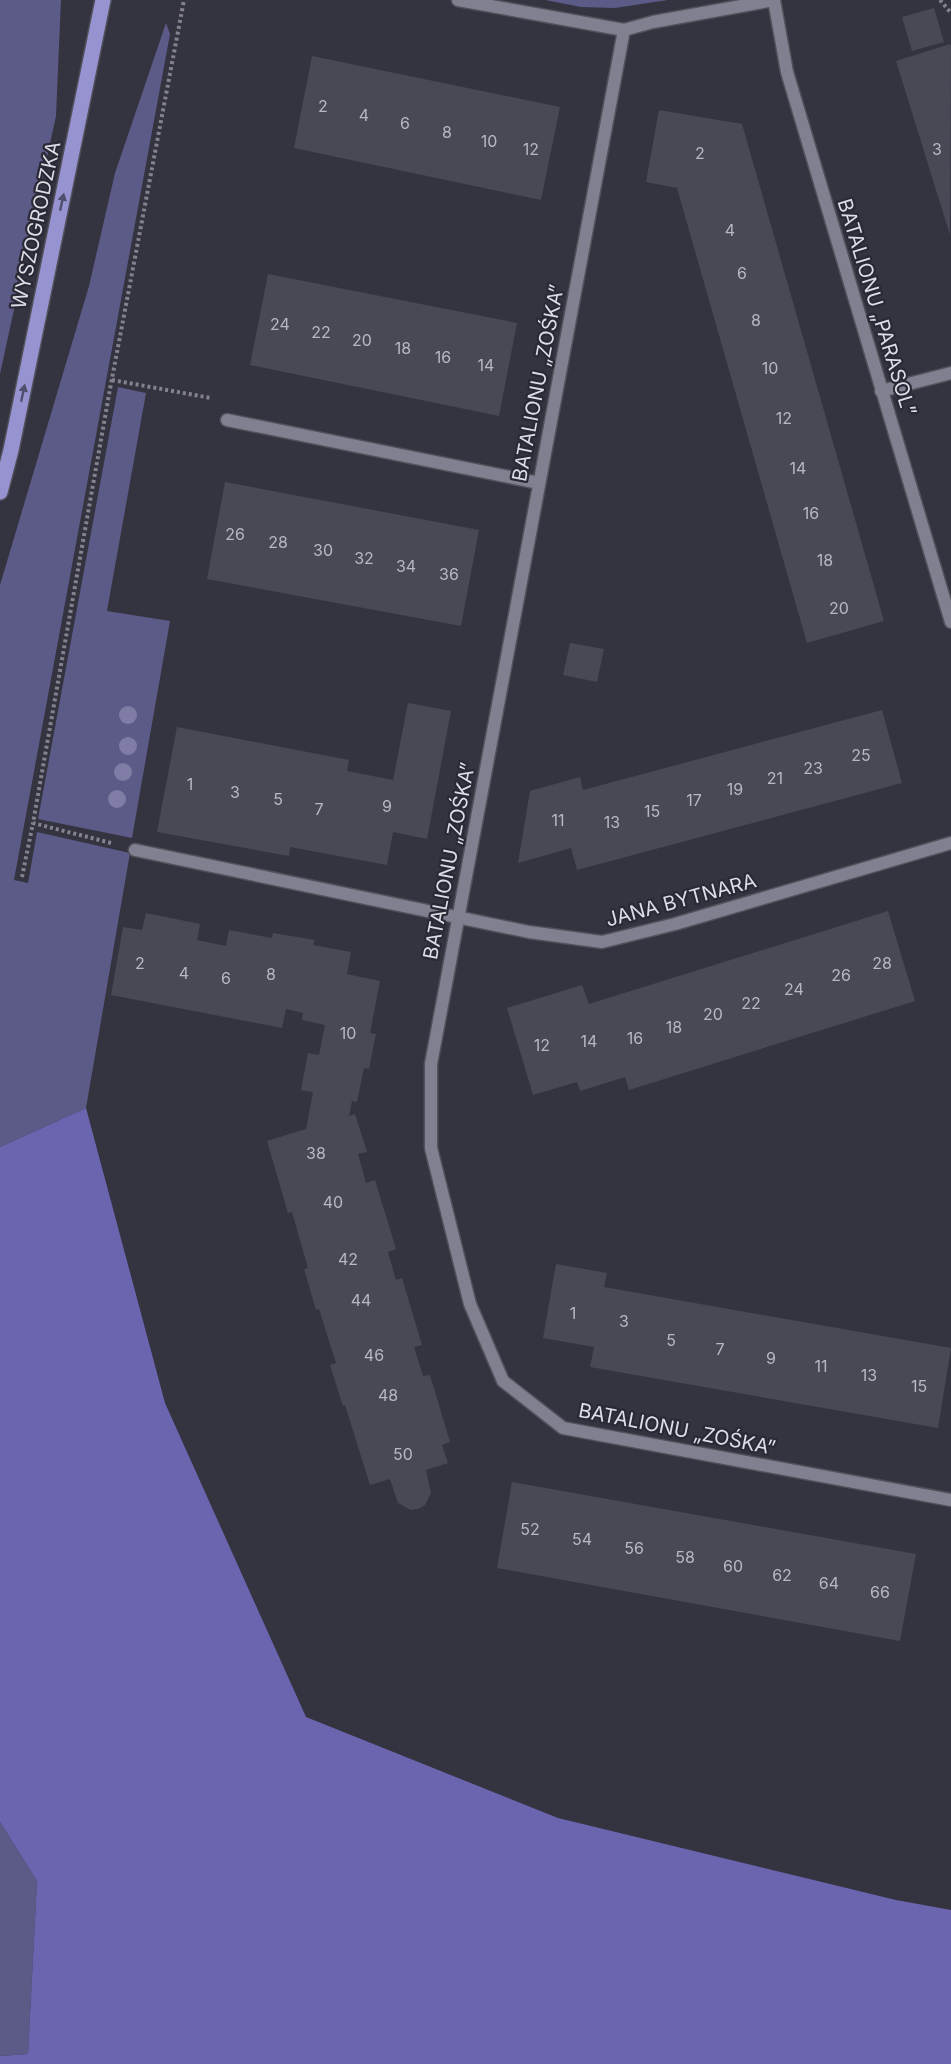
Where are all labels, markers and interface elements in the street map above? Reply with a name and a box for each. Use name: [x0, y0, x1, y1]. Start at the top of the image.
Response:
house number: 2: [318, 96, 328, 116]
house number: 4: [359, 105, 369, 125]
house number: 6: [400, 113, 410, 133]
house number: 8: [442, 122, 452, 142]
house number: 10: [481, 131, 497, 151]
street label: WYSZOGRODZKA: [7, 139, 66, 311]
house number: 12: [523, 139, 539, 159]
house number: 3: [932, 139, 942, 159]
house number: 2: [695, 143, 705, 163]
one-way arrow: [58, 192, 67, 211]
street label: BATALIONU „PARASOL”: [833, 196, 921, 418]
house number: 4: [725, 220, 735, 240]
house number: 6: [737, 263, 747, 283]
street label: BATALIONU „ZOŚKA”: [506, 282, 569, 484]
house number: 8: [751, 310, 761, 330]
house number: 24: [270, 314, 290, 334]
house number: 22: [311, 322, 331, 342]
house number: 20: [352, 330, 372, 350]
house number: 18: [395, 338, 411, 358]
house number: 16: [435, 347, 451, 367]
house number: 14: [478, 355, 494, 375]
house number: 10: [762, 358, 778, 378]
one-way arrow: [19, 383, 28, 402]
house number: 12: [776, 408, 792, 428]
house number: 14: [790, 458, 806, 478]
house number: 16: [803, 503, 819, 523]
house number: 26: [225, 524, 245, 544]
house number: 28: [268, 532, 288, 552]
house number: 30: [313, 540, 333, 560]
house number: 32: [354, 548, 374, 568]
house number: 18: [817, 550, 833, 570]
house number: 34: [396, 556, 416, 576]
house number: 36: [439, 564, 459, 584]
house number: 20: [829, 598, 849, 618]
house number: 25: [851, 745, 871, 765]
house number: 23: [803, 758, 823, 778]
street label: BATALIONU „ZOŚKA”: [417, 760, 480, 962]
house number: 21: [767, 768, 783, 788]
house number: 1: [187, 774, 193, 794]
house number: 19: [727, 779, 743, 799]
house number: 3: [230, 782, 240, 802]
house number: 5: [273, 789, 283, 809]
house number: 17: [686, 790, 702, 810]
house number: 9: [382, 796, 392, 816]
house number: 7: [314, 799, 324, 819]
house number: 15: [644, 801, 660, 821]
house number: 11: [551, 810, 565, 830]
house number: 13: [604, 812, 620, 832]
street label: JANA BYTNARA: [603, 868, 759, 932]
house number: 2: [135, 953, 145, 973]
house number: 28: [872, 953, 892, 973]
house number: 4: [179, 963, 189, 983]
house number: 8: [266, 964, 276, 984]
house number: 26: [831, 965, 851, 985]
house number: 6: [221, 968, 231, 988]
house number: 24: [784, 979, 804, 999]
house number: 22: [741, 993, 761, 1013]
house number: 20: [703, 1004, 723, 1024]
house number: 18: [666, 1017, 682, 1037]
house number: 10: [340, 1023, 356, 1043]
house number: 16: [627, 1028, 643, 1048]
house number: 14: [581, 1031, 597, 1051]
house number: 12: [534, 1035, 550, 1055]
house number: 38: [306, 1143, 326, 1163]
house number: 40: [323, 1192, 343, 1212]
house number: 42: [338, 1249, 358, 1269]
house number: 44: [351, 1290, 371, 1310]
house number: 1: [570, 1303, 576, 1323]
house number: 3: [619, 1311, 629, 1331]
house number: 5: [666, 1330, 676, 1350]
house number: 7: [715, 1339, 725, 1359]
house number: 46: [364, 1345, 384, 1365]
house number: 9: [766, 1348, 776, 1368]
house number: 11: [814, 1356, 828, 1376]
house number: 13: [861, 1365, 877, 1385]
house number: 15: [911, 1376, 927, 1396]
house number: 48: [378, 1385, 398, 1405]
street label: BATALIONU „ZOŚKA”: [576, 1397, 778, 1460]
house number: 50: [393, 1444, 413, 1464]
house number: 52: [520, 1519, 540, 1539]
house number: 54: [572, 1529, 592, 1549]
house number: 56: [624, 1538, 644, 1558]
house number: 58: [675, 1547, 695, 1567]
house number: 60: [723, 1556, 743, 1576]
house number: 62: [772, 1565, 792, 1585]
house number: 64: [819, 1573, 839, 1593]
house number: 66: [870, 1582, 890, 1602]

